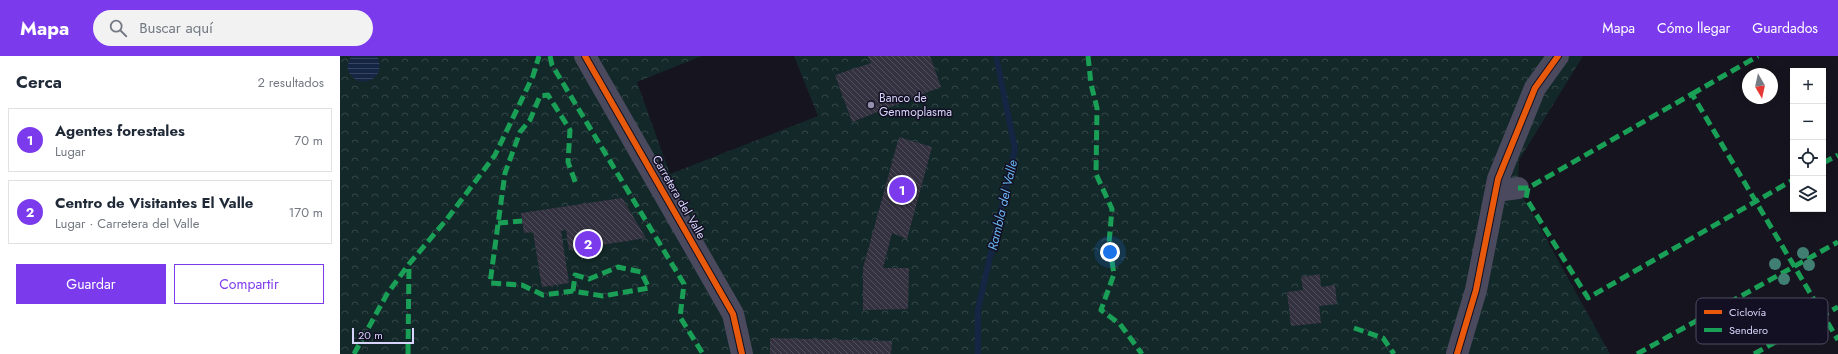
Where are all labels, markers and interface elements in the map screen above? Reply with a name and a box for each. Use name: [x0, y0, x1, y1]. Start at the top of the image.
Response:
search box: [93, 10, 373, 46]
text: Mapa: [20, 15, 69, 42]
icon: search: [107, 17, 129, 39]
text: Buscar aquí: [139, 17, 213, 39]
text: Mapa: [1602, 18, 1635, 38]
text: Cómo llegar: [1657, 18, 1730, 38]
text: Guardados: [1752, 18, 1818, 38]
north arrow: [1742, 68, 1778, 104]
map controls: [1790, 68, 1826, 212]
button: +: [1790, 68, 1826, 104]
text: Cerca: [16, 70, 62, 94]
text: 2 resultados: [258, 73, 324, 92]
place label: Banco de Genmoplasma: [879, 89, 952, 121]
marker: Banco de Genmoplasma: [866, 100, 876, 110]
button: −: [1790, 104, 1826, 140]
text: Agentes forestales: [55, 120, 185, 142]
text: 1: [27, 131, 33, 150]
text: 70 m: [294, 131, 323, 150]
button: locate: [1790, 140, 1826, 176]
text: Lugar: [55, 142, 86, 161]
street label: Carretera del Valle: [648, 152, 710, 242]
water label: Rambla del Valle: [983, 158, 1022, 252]
pin: 1: [889, 175, 915, 205]
button: layers: [1790, 176, 1826, 212]
text: Centro de Visitantes El Valle: [55, 192, 253, 214]
text: 2: [26, 203, 34, 222]
text: 170 m: [288, 203, 323, 222]
text: Lugar · Carretera del Valle: [55, 214, 199, 233]
pin: 2: [575, 229, 601, 259]
your location: [1100, 242, 1120, 262]
button: Guardar: [16, 264, 166, 304]
button: Compartir: [174, 264, 324, 304]
legend: [1696, 298, 1828, 344]
text: Ciclovía: [1729, 304, 1766, 320]
text: Sendero: [1729, 322, 1768, 338]
scale bar: [352, 326, 414, 345]
text: 20 m: [358, 327, 383, 343]

